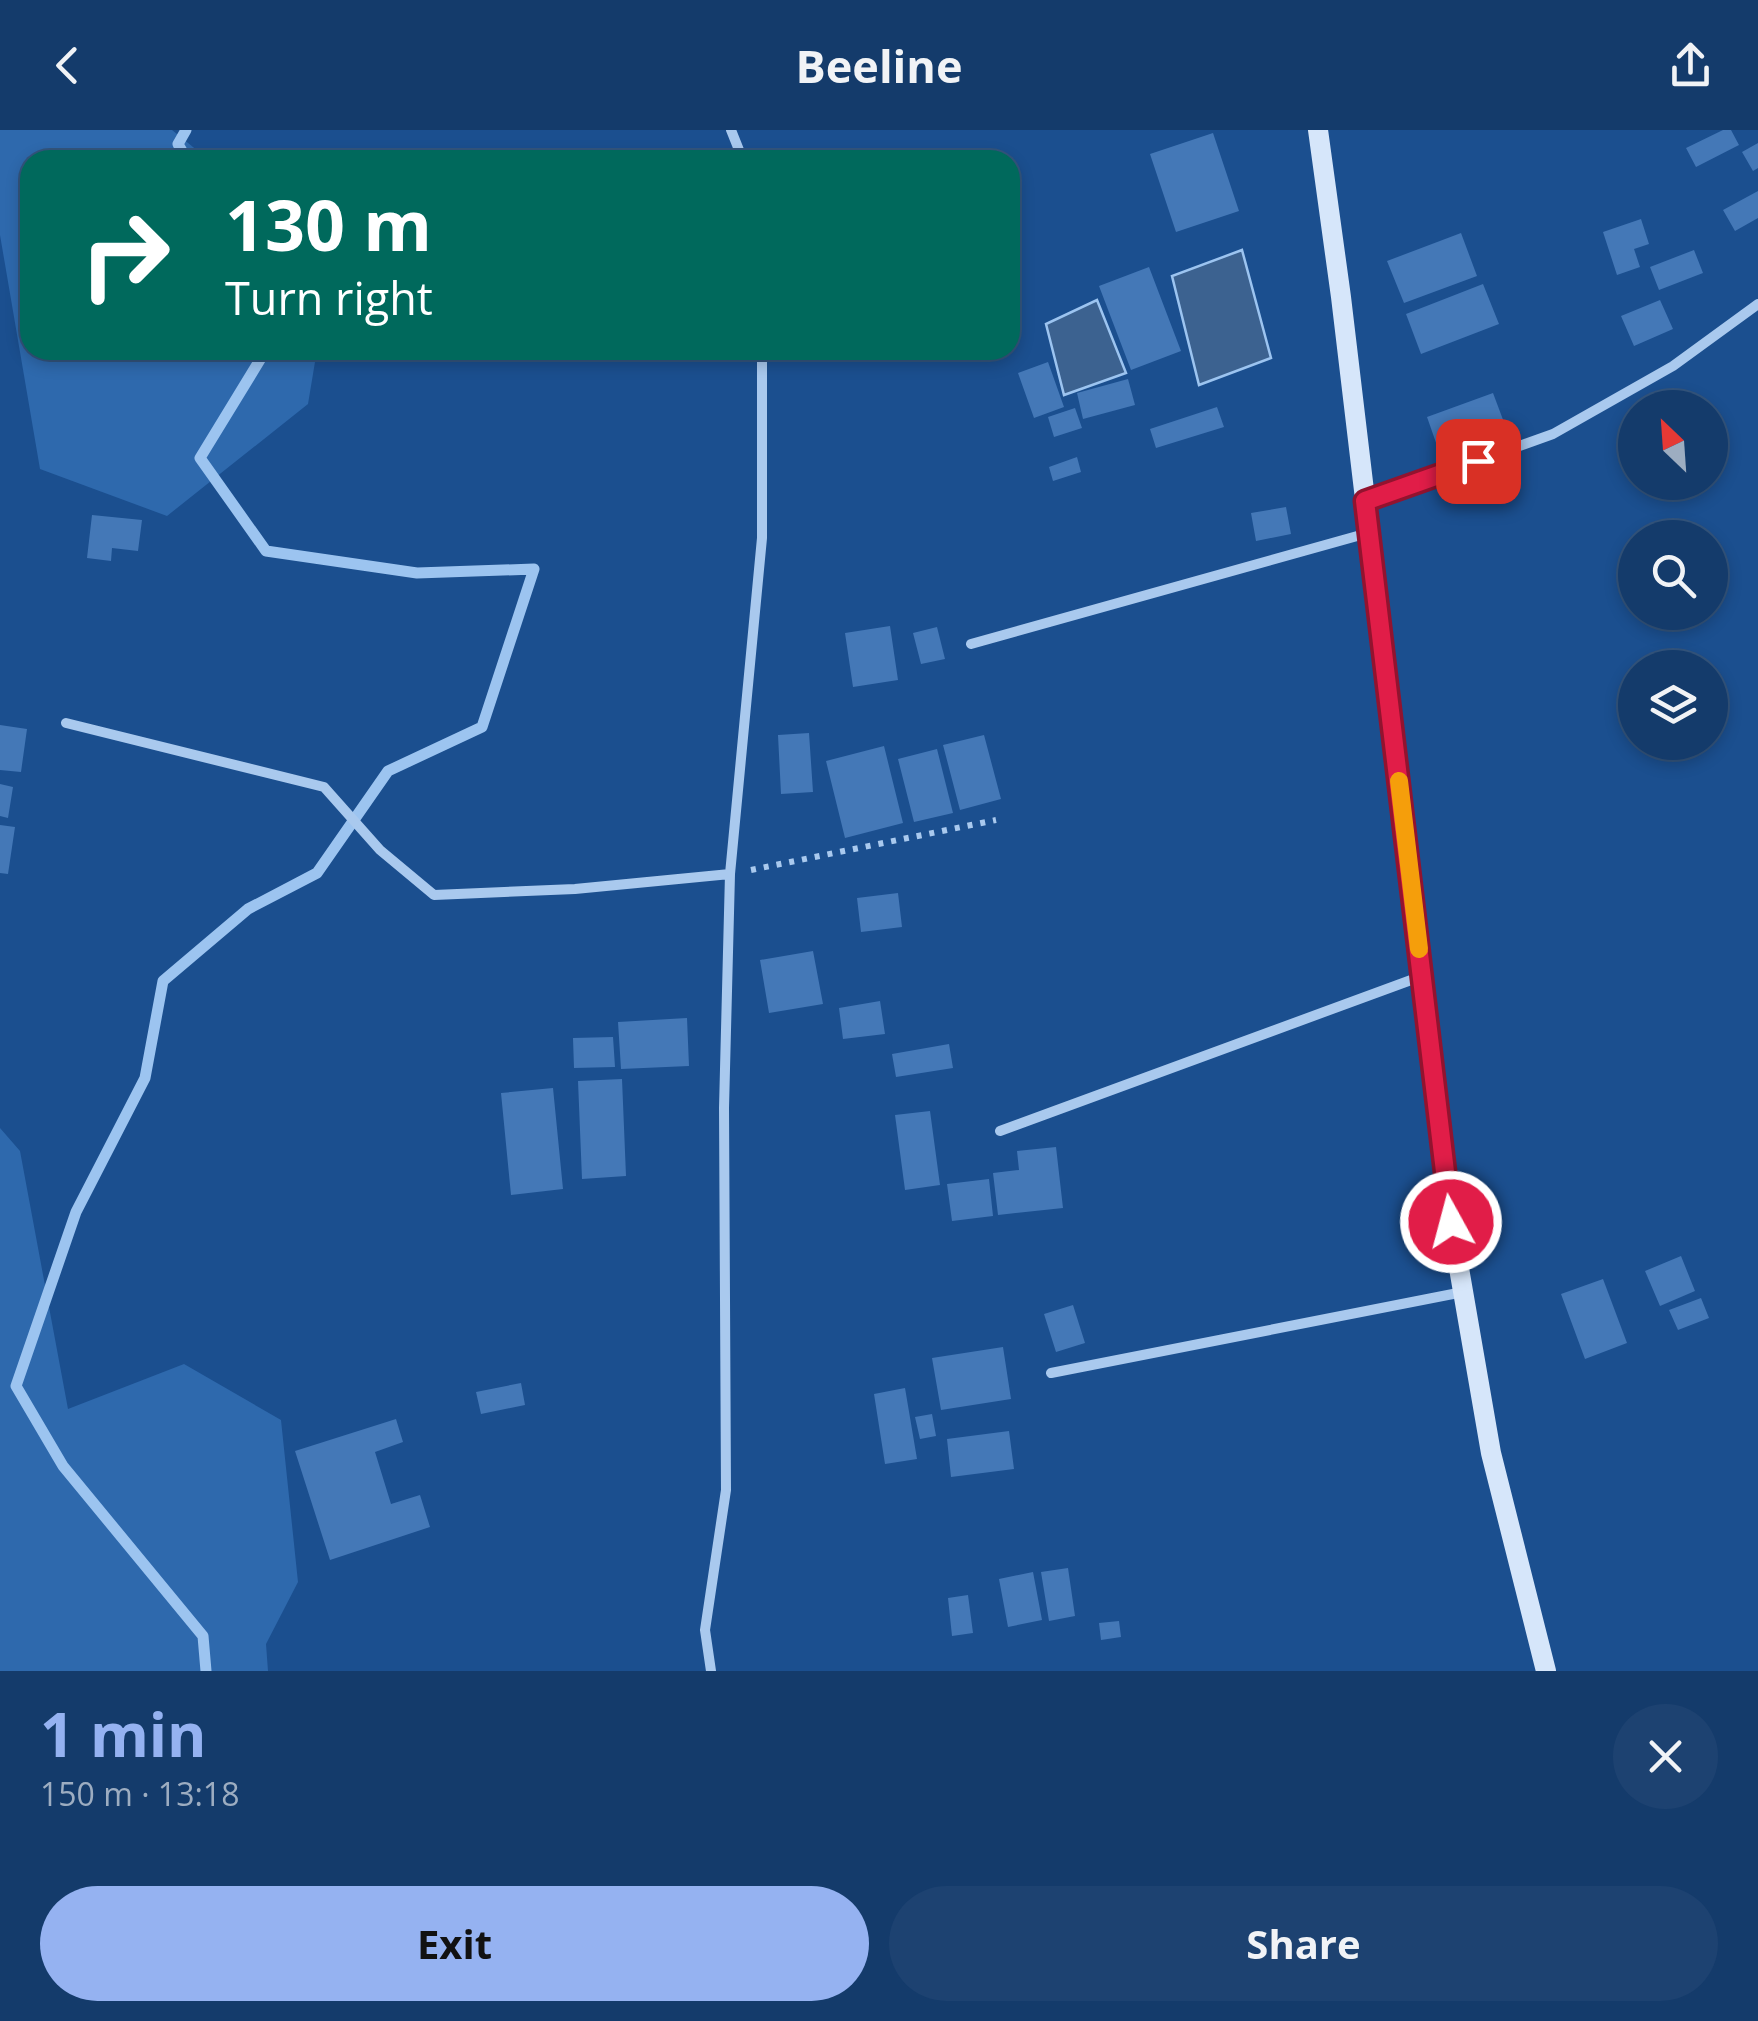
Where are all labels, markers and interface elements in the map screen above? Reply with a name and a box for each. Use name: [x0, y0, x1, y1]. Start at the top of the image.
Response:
text: Beeline: [795, 35, 963, 96]
icon: back: [40, 38, 95, 93]
icon: share: [1663, 38, 1718, 93]
text: 130 m: [225, 176, 432, 272]
icon: right: [60, 190, 190, 320]
text: Turn right: [225, 267, 433, 328]
north arrow: [1618, 390, 1728, 500]
map controls: [1618, 390, 1728, 760]
pin: [1436, 419, 1521, 504]
icon: arrive: [1451, 434, 1506, 489]
button: search: [1618, 520, 1728, 630]
button: layers: [1618, 650, 1728, 760]
position arrow: [1399, 1170, 1503, 1274]
text: 1 min: [40, 1693, 207, 1775]
button: close: [1613, 1704, 1718, 1809]
text: 150 m · 13:18: [40, 1772, 239, 1815]
button: Exit: [40, 1886, 869, 2001]
button: Share: [889, 1886, 1718, 2001]

